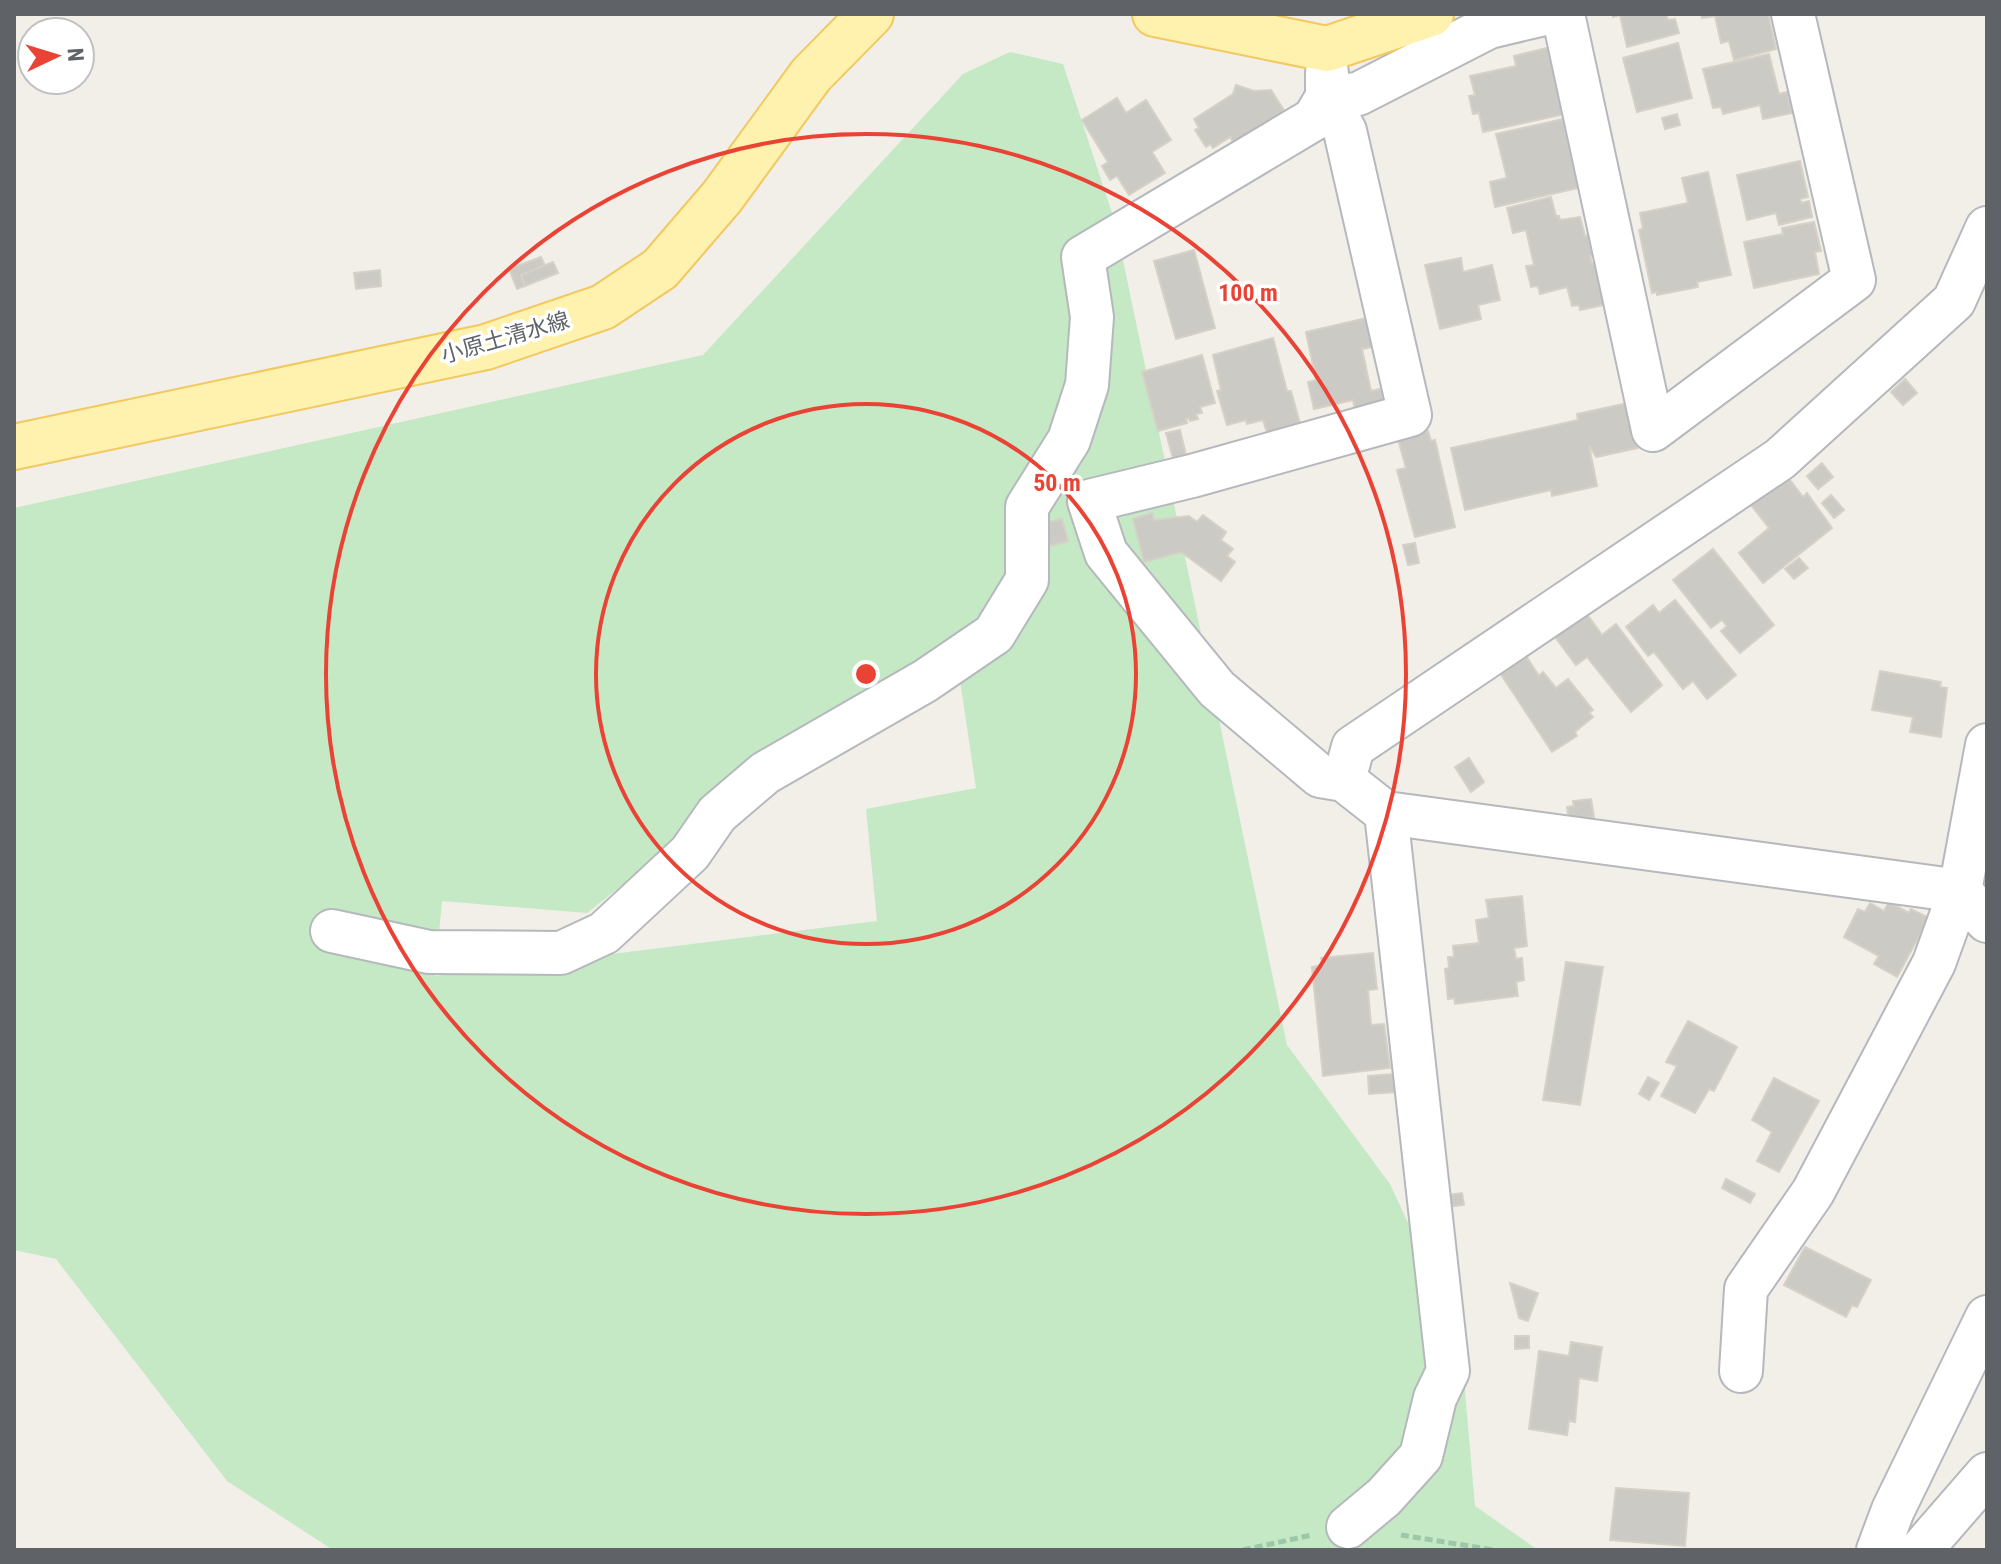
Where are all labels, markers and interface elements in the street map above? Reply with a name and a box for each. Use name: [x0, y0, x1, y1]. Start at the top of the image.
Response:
north arrow: [16, 16, 96, 96]
text: N: [63, 47, 88, 62]
text: 100 m: [1218, 279, 1278, 307]
street label: 小原土清水線: [438, 307, 572, 368]
text: 50 m: [1033, 469, 1081, 497]
centre of rings: [852, 660, 880, 688]

